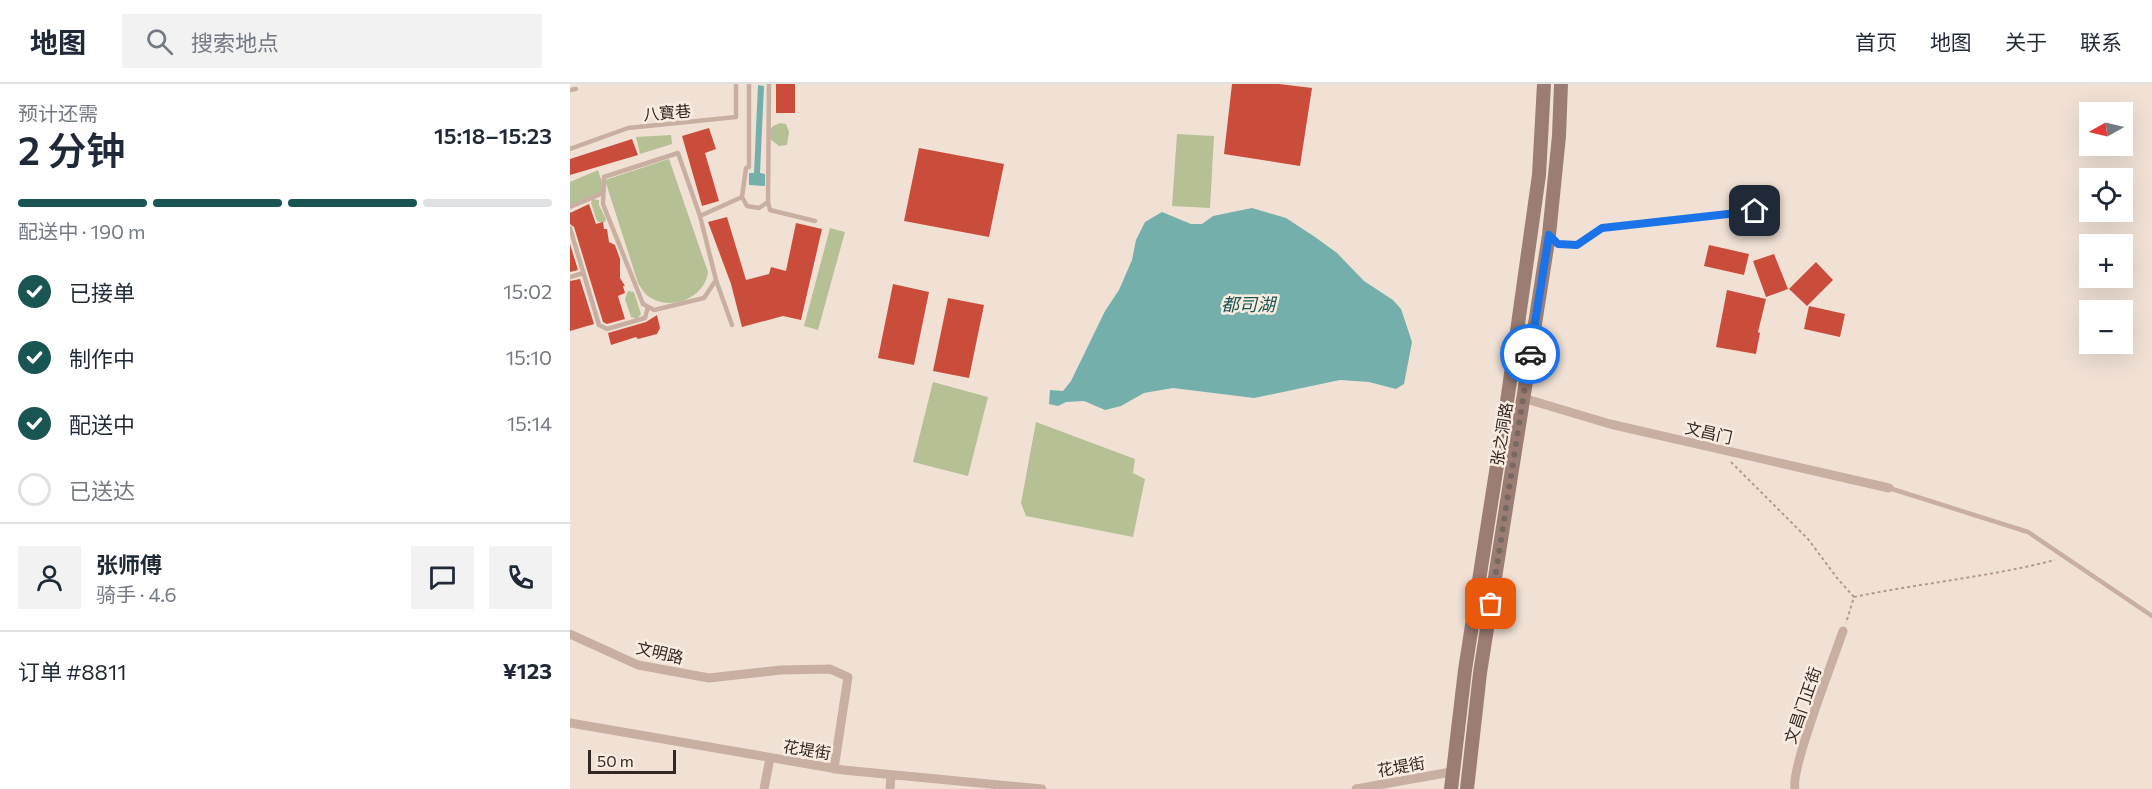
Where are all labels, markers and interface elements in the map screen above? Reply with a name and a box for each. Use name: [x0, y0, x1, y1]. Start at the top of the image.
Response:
search box: [122, 14, 542, 68]
text: 地图: [30, 25, 86, 59]
icon: search: [143, 25, 176, 58]
text: 搜索地点: [191, 29, 279, 56]
text: 首页: [1855, 29, 1897, 54]
text: 地图: [1930, 29, 1972, 54]
text: 关于: [2005, 29, 2047, 54]
text: 联系: [2080, 29, 2122, 54]
street label: 八寶巷: [642, 100, 692, 124]
text: 预计还需: [18, 101, 98, 125]
north arrow: [2079, 102, 2133, 156]
map controls: [2079, 102, 2133, 354]
text: 15:18–15:23: [434, 122, 552, 149]
text: 2 分钟: [18, 125, 125, 173]
button: locate: [2079, 168, 2133, 222]
pin: [1729, 185, 1780, 236]
icon: home: [1738, 194, 1771, 227]
text: 配送中 · 190 m: [18, 219, 145, 243]
button: +: [2079, 234, 2133, 288]
icon: check: [18, 275, 51, 308]
text: 已接单: [69, 279, 135, 306]
text: 15:02: [503, 279, 552, 303]
water label: 都司湖: [1221, 293, 1278, 315]
button: −: [2079, 300, 2133, 354]
courier: [1500, 324, 1560, 384]
icon: car: [1514, 338, 1547, 371]
icon: check: [18, 341, 51, 374]
text: 制作中: [69, 345, 135, 372]
text: 15:10: [506, 345, 552, 369]
street label: 张之洞路: [1487, 401, 1515, 467]
icon: check: [18, 407, 51, 440]
text: 配送中: [69, 411, 135, 438]
text: 15:14: [507, 411, 552, 435]
street label: 文昌门: [1683, 417, 1735, 447]
text: 已送达: [69, 477, 135, 504]
button: person: [18, 546, 81, 609]
button: chat: [411, 546, 474, 609]
button: phone: [489, 546, 552, 609]
text: 张师傅: [96, 551, 162, 578]
pin: [1465, 578, 1516, 629]
text: 骑手 · 4.6: [96, 582, 177, 606]
icon: bag: [1474, 587, 1507, 620]
street label: 文明路: [634, 637, 686, 667]
text: ¥123: [503, 657, 552, 684]
text: 订单 #8811: [18, 658, 127, 685]
street label: 文昌门正街: [1780, 664, 1824, 746]
street label: 花堤街: [782, 736, 832, 762]
scale bar: [588, 747, 676, 774]
text: 50 m: [597, 751, 634, 770]
street label: 花堤街: [1376, 752, 1426, 780]

